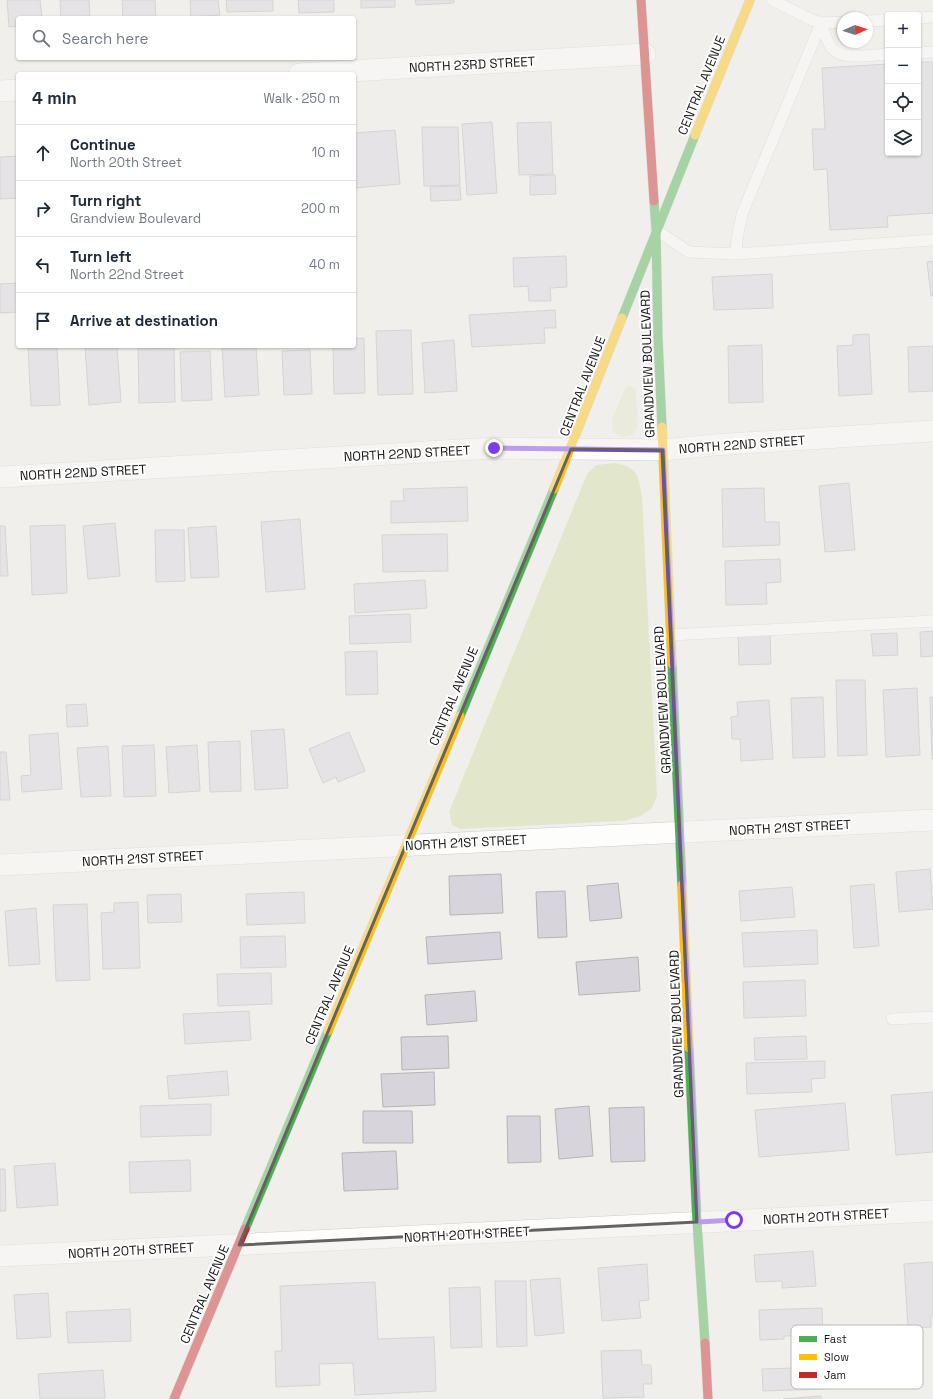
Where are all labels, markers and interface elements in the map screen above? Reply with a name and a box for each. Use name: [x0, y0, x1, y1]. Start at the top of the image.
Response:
north arrow: [837, 12, 873, 48]
map controls: [885, 12, 921, 156]
button: +: [885, 12, 921, 48]
search box: [16, 16, 356, 60]
icon: search: [30, 27, 52, 49]
text: Search here: [62, 29, 148, 48]
street label: CENTRAL AVENUE: [674, 33, 729, 137]
button: −: [885, 48, 921, 84]
street label: NORTH 23RD STREET: [408, 53, 536, 76]
button: locate: [885, 84, 921, 120]
text: 4 min: [32, 87, 77, 109]
text: Walk · 250 m: [264, 90, 340, 107]
button: layers: [885, 120, 921, 156]
text: Continue: [70, 135, 136, 154]
icon: ahead: [32, 142, 54, 164]
text: 10 m: [312, 144, 340, 161]
text: North 20th Street: [70, 154, 182, 171]
text: Turn right: [70, 191, 141, 210]
icon: right: [32, 198, 54, 220]
text: 200 m: [301, 200, 340, 217]
text: Grandview Boulevard: [70, 210, 201, 227]
text: Turn left: [70, 247, 132, 266]
icon: left: [32, 254, 54, 276]
text: 40 m: [309, 256, 340, 273]
text: North 22nd Street: [70, 266, 184, 283]
street label: GRANDVIEW BOULEVARD: [636, 290, 659, 438]
icon: arrive: [32, 310, 54, 332]
text: Arrive at destination: [70, 311, 218, 330]
street label: CENTRAL AVENUE: [556, 334, 609, 439]
street label: NORTH 22ND STREET: [678, 432, 806, 457]
route end: [485, 439, 503, 457]
street label: NORTH 22ND STREET: [343, 442, 471, 465]
street label: NORTH 22ND STREET: [19, 461, 147, 484]
street label: GRANDVIEW BOULEVARD: [650, 626, 675, 774]
street label: CENTRAL AVENUE: [425, 644, 482, 748]
street label: NORTH 21ST STREET: [729, 816, 852, 839]
street label: NORTH 21ST STREET: [405, 831, 528, 854]
street label: NORTH 21ST STREET: [82, 847, 205, 870]
street label: CENTRAL AVENUE: [301, 943, 358, 1047]
street label: GRANDVIEW BOULEVARD: [665, 950, 688, 1098]
street label: NORTH 20TH STREET: [763, 1205, 890, 1228]
route start: [725, 1211, 743, 1229]
street label: NORTH 20TH STREET: [404, 1223, 531, 1246]
street label: NORTH 20TH STREET: [68, 1239, 195, 1262]
street label: CENTRAL AVENUE: [176, 1242, 233, 1346]
legend: [791, 1325, 923, 1389]
text: Fast: [824, 1332, 847, 1346]
text: Slow: [824, 1350, 849, 1364]
text: Jam: [824, 1368, 846, 1382]

